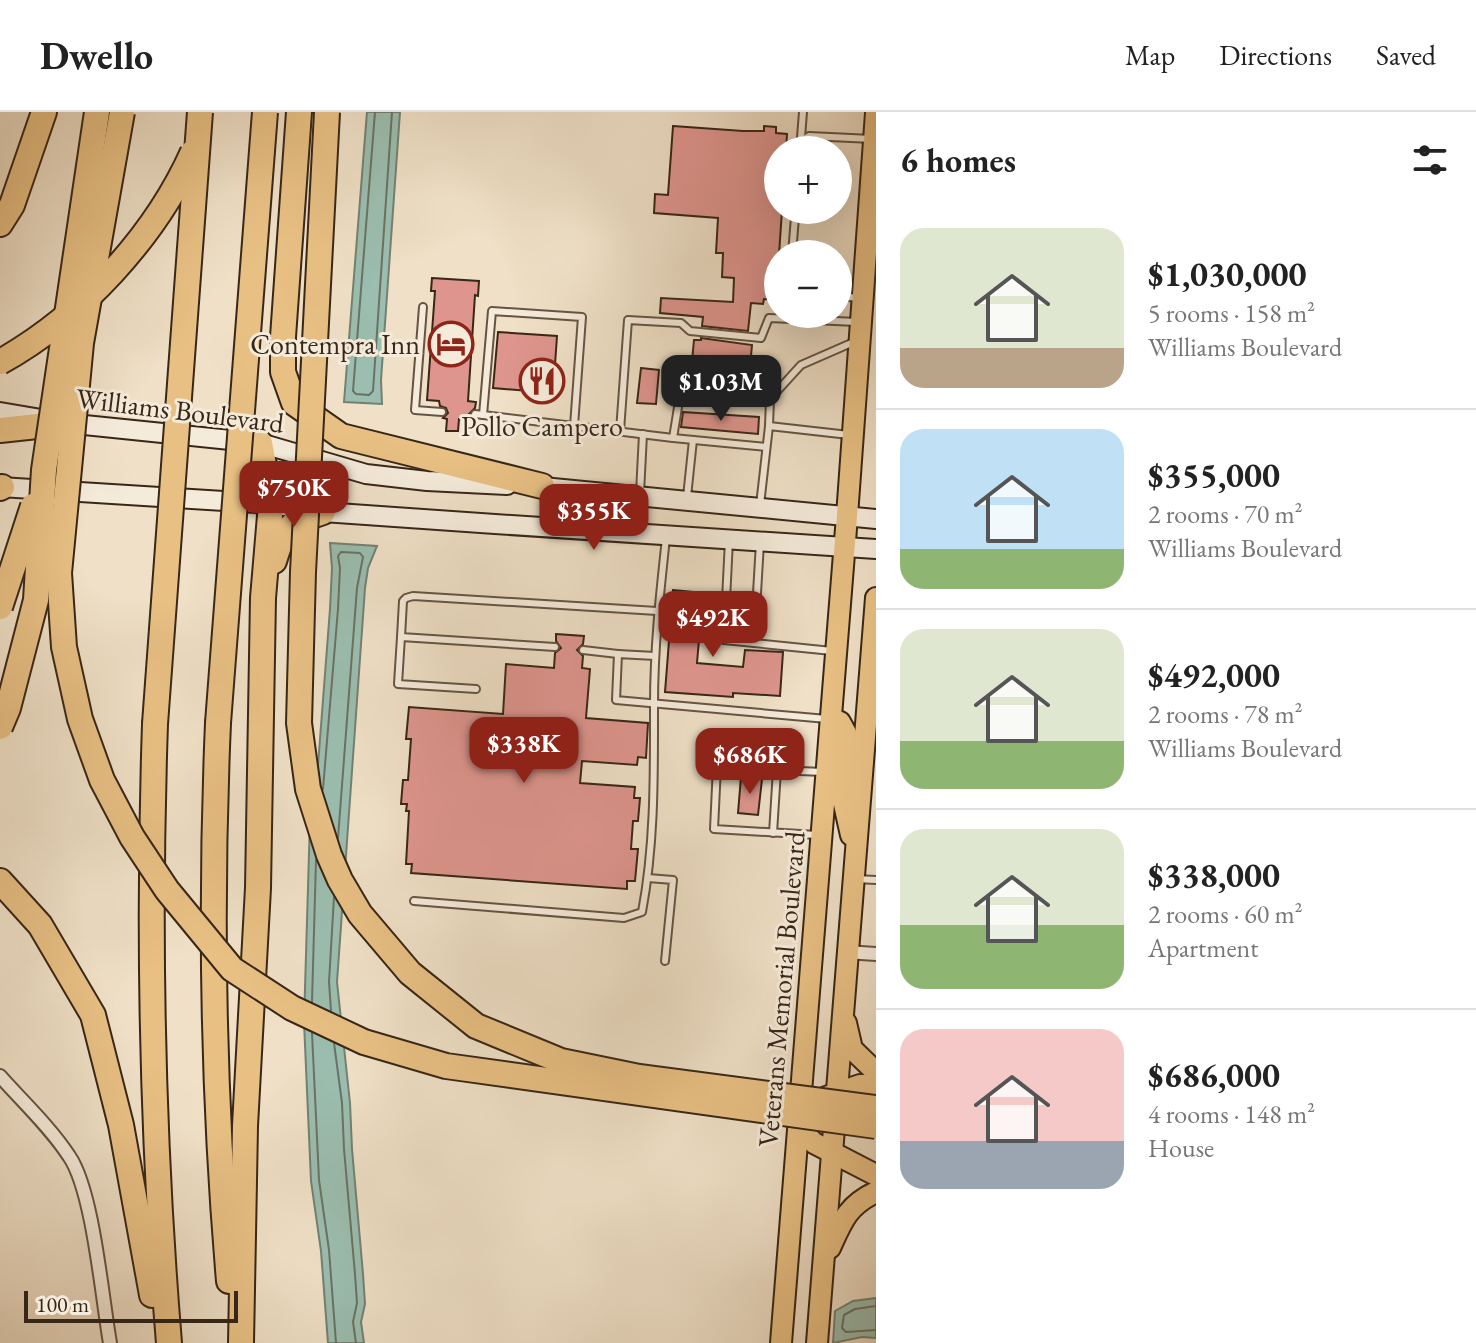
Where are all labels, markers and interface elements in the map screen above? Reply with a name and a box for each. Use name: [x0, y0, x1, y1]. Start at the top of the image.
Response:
text: Dwello: [40, 31, 153, 80]
text: Map: [1125, 37, 1175, 73]
text: Directions: [1219, 37, 1332, 73]
text: Saved: [1376, 37, 1436, 73]
map controls: [764, 136, 852, 328]
button: +: [764, 136, 852, 224]
text: 6 homes: [900, 138, 1016, 182]
icon: filters: [1408, 138, 1452, 182]
button: −: [764, 240, 852, 328]
text: $1,030,000: [1148, 252, 1306, 296]
icon: home: [964, 260, 1060, 356]
text: 5 rooms · 158 m²: [1148, 296, 1315, 330]
hotel icon: Contempra Inn: [427, 320, 475, 368]
place label: Contempra Inn: [250, 326, 420, 362]
text: Williams Boulevard: [1148, 330, 1342, 364]
pin: $1.03M: [656, 355, 786, 423]
restaurant icon: Pollo Campero: [518, 357, 566, 405]
text: $1.03M: [679, 364, 763, 398]
street label: Williams Boulevard: [74, 379, 287, 441]
place label: Pollo Campero: [461, 408, 623, 444]
text: $355,000: [1148, 453, 1280, 497]
pin: $750K: [238, 461, 350, 529]
icon: home: [964, 461, 1060, 557]
text: $750K: [257, 470, 331, 504]
pin: $355K: [538, 484, 650, 552]
text: $355K: [557, 493, 631, 527]
text: 2 rooms · 70 m²: [1148, 497, 1303, 531]
text: Williams Boulevard: [1148, 531, 1342, 565]
pin: $492K: [657, 591, 769, 659]
text: $492K: [676, 600, 750, 634]
text: $492,000: [1148, 653, 1280, 697]
icon: home: [964, 661, 1060, 757]
text: 2 rooms · 78 m²: [1148, 697, 1303, 731]
pin: $338K: [468, 717, 580, 785]
text: $338K: [487, 726, 561, 760]
pin: $686K: [694, 728, 806, 796]
text: Williams Boulevard: [1148, 731, 1342, 765]
text: $686K: [713, 737, 787, 771]
street label: Veterans Memorial Boulevard: [749, 829, 813, 1148]
text: $338,000: [1148, 853, 1280, 897]
icon: home: [964, 861, 1060, 957]
text: 2 rooms · 60 m²: [1148, 897, 1303, 931]
text: Apartment: [1148, 931, 1258, 965]
text: $686,000: [1148, 1053, 1280, 1097]
icon: home: [964, 1061, 1060, 1157]
text: 4 rooms · 148 m²: [1148, 1097, 1315, 1131]
text: House: [1148, 1131, 1214, 1165]
scale bar: [24, 1287, 238, 1323]
text: 100 m: [36, 1290, 89, 1319]

